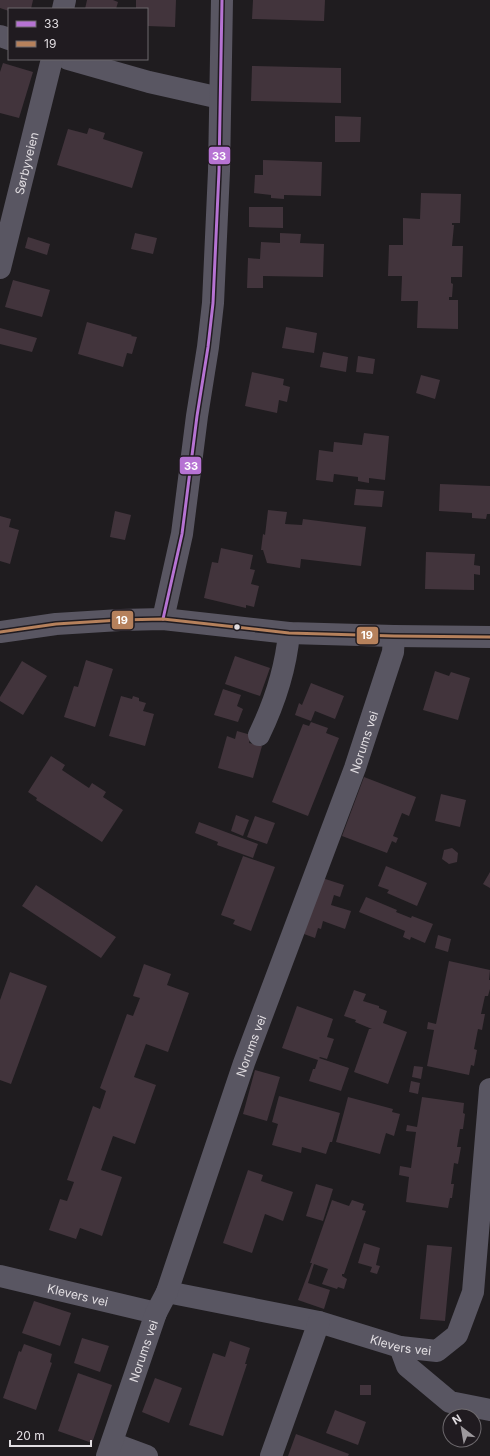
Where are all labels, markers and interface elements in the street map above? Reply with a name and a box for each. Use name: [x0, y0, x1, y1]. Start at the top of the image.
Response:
legend: [8, 8, 148, 60]
text: 33: [44, 16, 59, 31]
text: 19: [44, 36, 56, 51]
street label: Sørbyveien: [11, 130, 41, 196]
line badge: 33: [208, 146, 231, 165]
text: 33: [212, 149, 226, 163]
line badge: 33: [179, 456, 202, 475]
text: 33: [184, 459, 198, 473]
line badge: 19: [111, 610, 134, 630]
text: 19: [116, 613, 128, 627]
unlabelled marker: [232, 622, 242, 632]
line badge: 19: [356, 626, 379, 645]
text: 19: [361, 628, 373, 642]
street label: Norums vei: [346, 709, 381, 775]
street label: Norums vei: [233, 1013, 269, 1078]
street label: Klevers vei: [46, 1280, 110, 1309]
street label: Norums vei: [125, 1318, 161, 1384]
street label: Klevers vei: [368, 1331, 432, 1358]
north arrow: [442, 1408, 482, 1448]
text: N: [450, 1411, 464, 1428]
scale bar: [10, 1422, 91, 1448]
text: 20 m: [16, 1428, 45, 1443]

